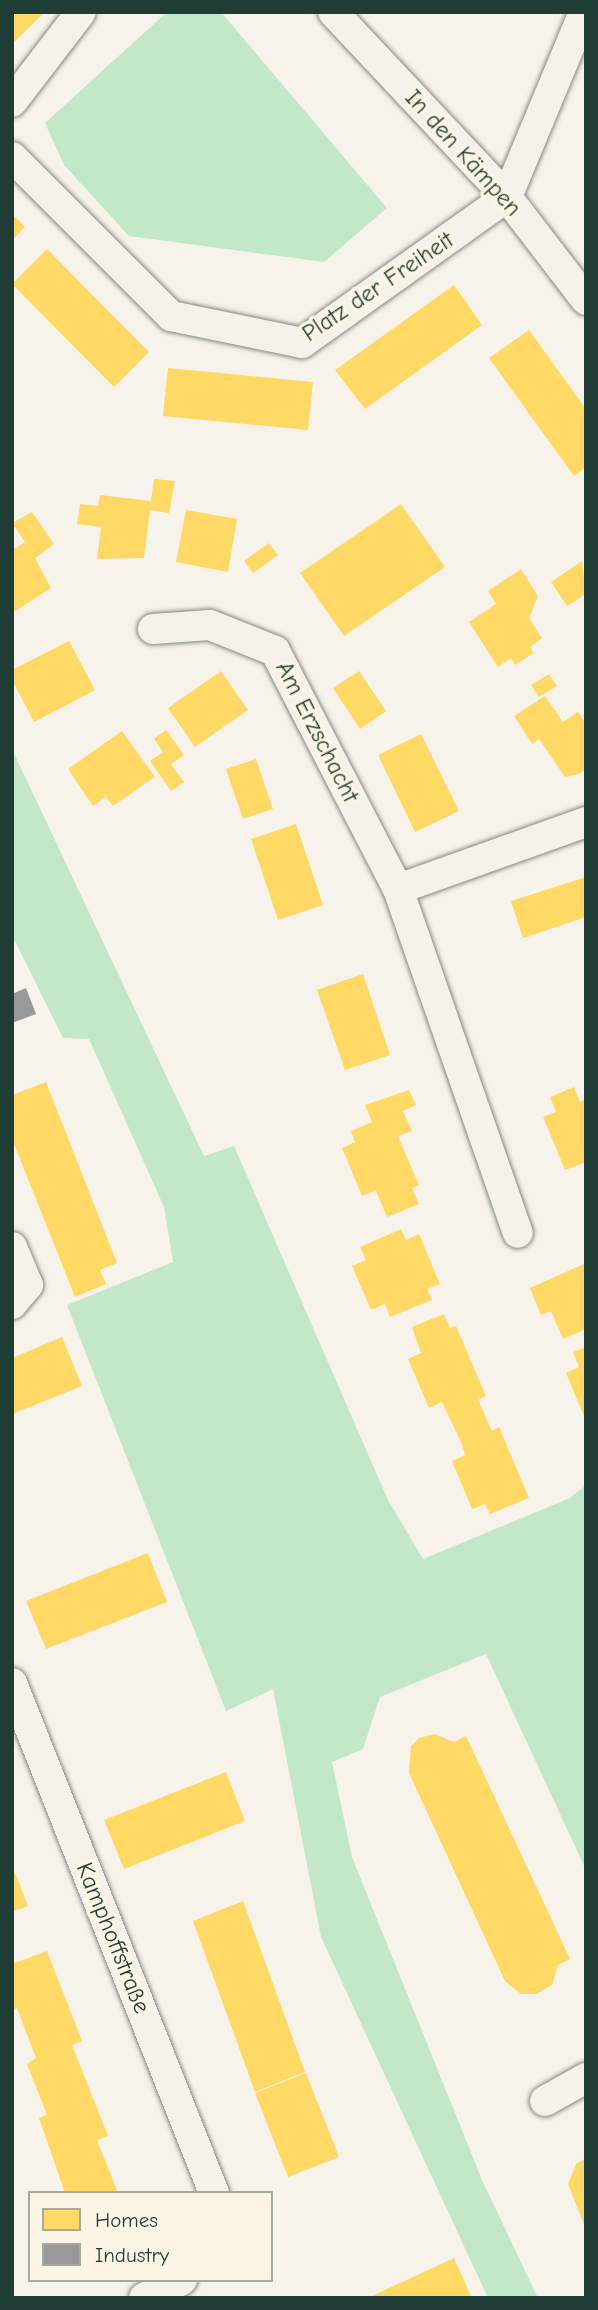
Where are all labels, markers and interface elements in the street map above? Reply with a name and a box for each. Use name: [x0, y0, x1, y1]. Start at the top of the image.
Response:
street label: In den Kämpen: [399, 84, 527, 222]
street label: Platz der Freiheit: [297, 226, 459, 348]
street label: Am Erzschacht: [269, 657, 365, 807]
street label: Kamphoffstraße: [70, 1858, 156, 2018]
legend: [28, 2191, 273, 2282]
text: Homes: [95, 2208, 158, 2232]
text: Industry: [95, 2243, 169, 2267]

